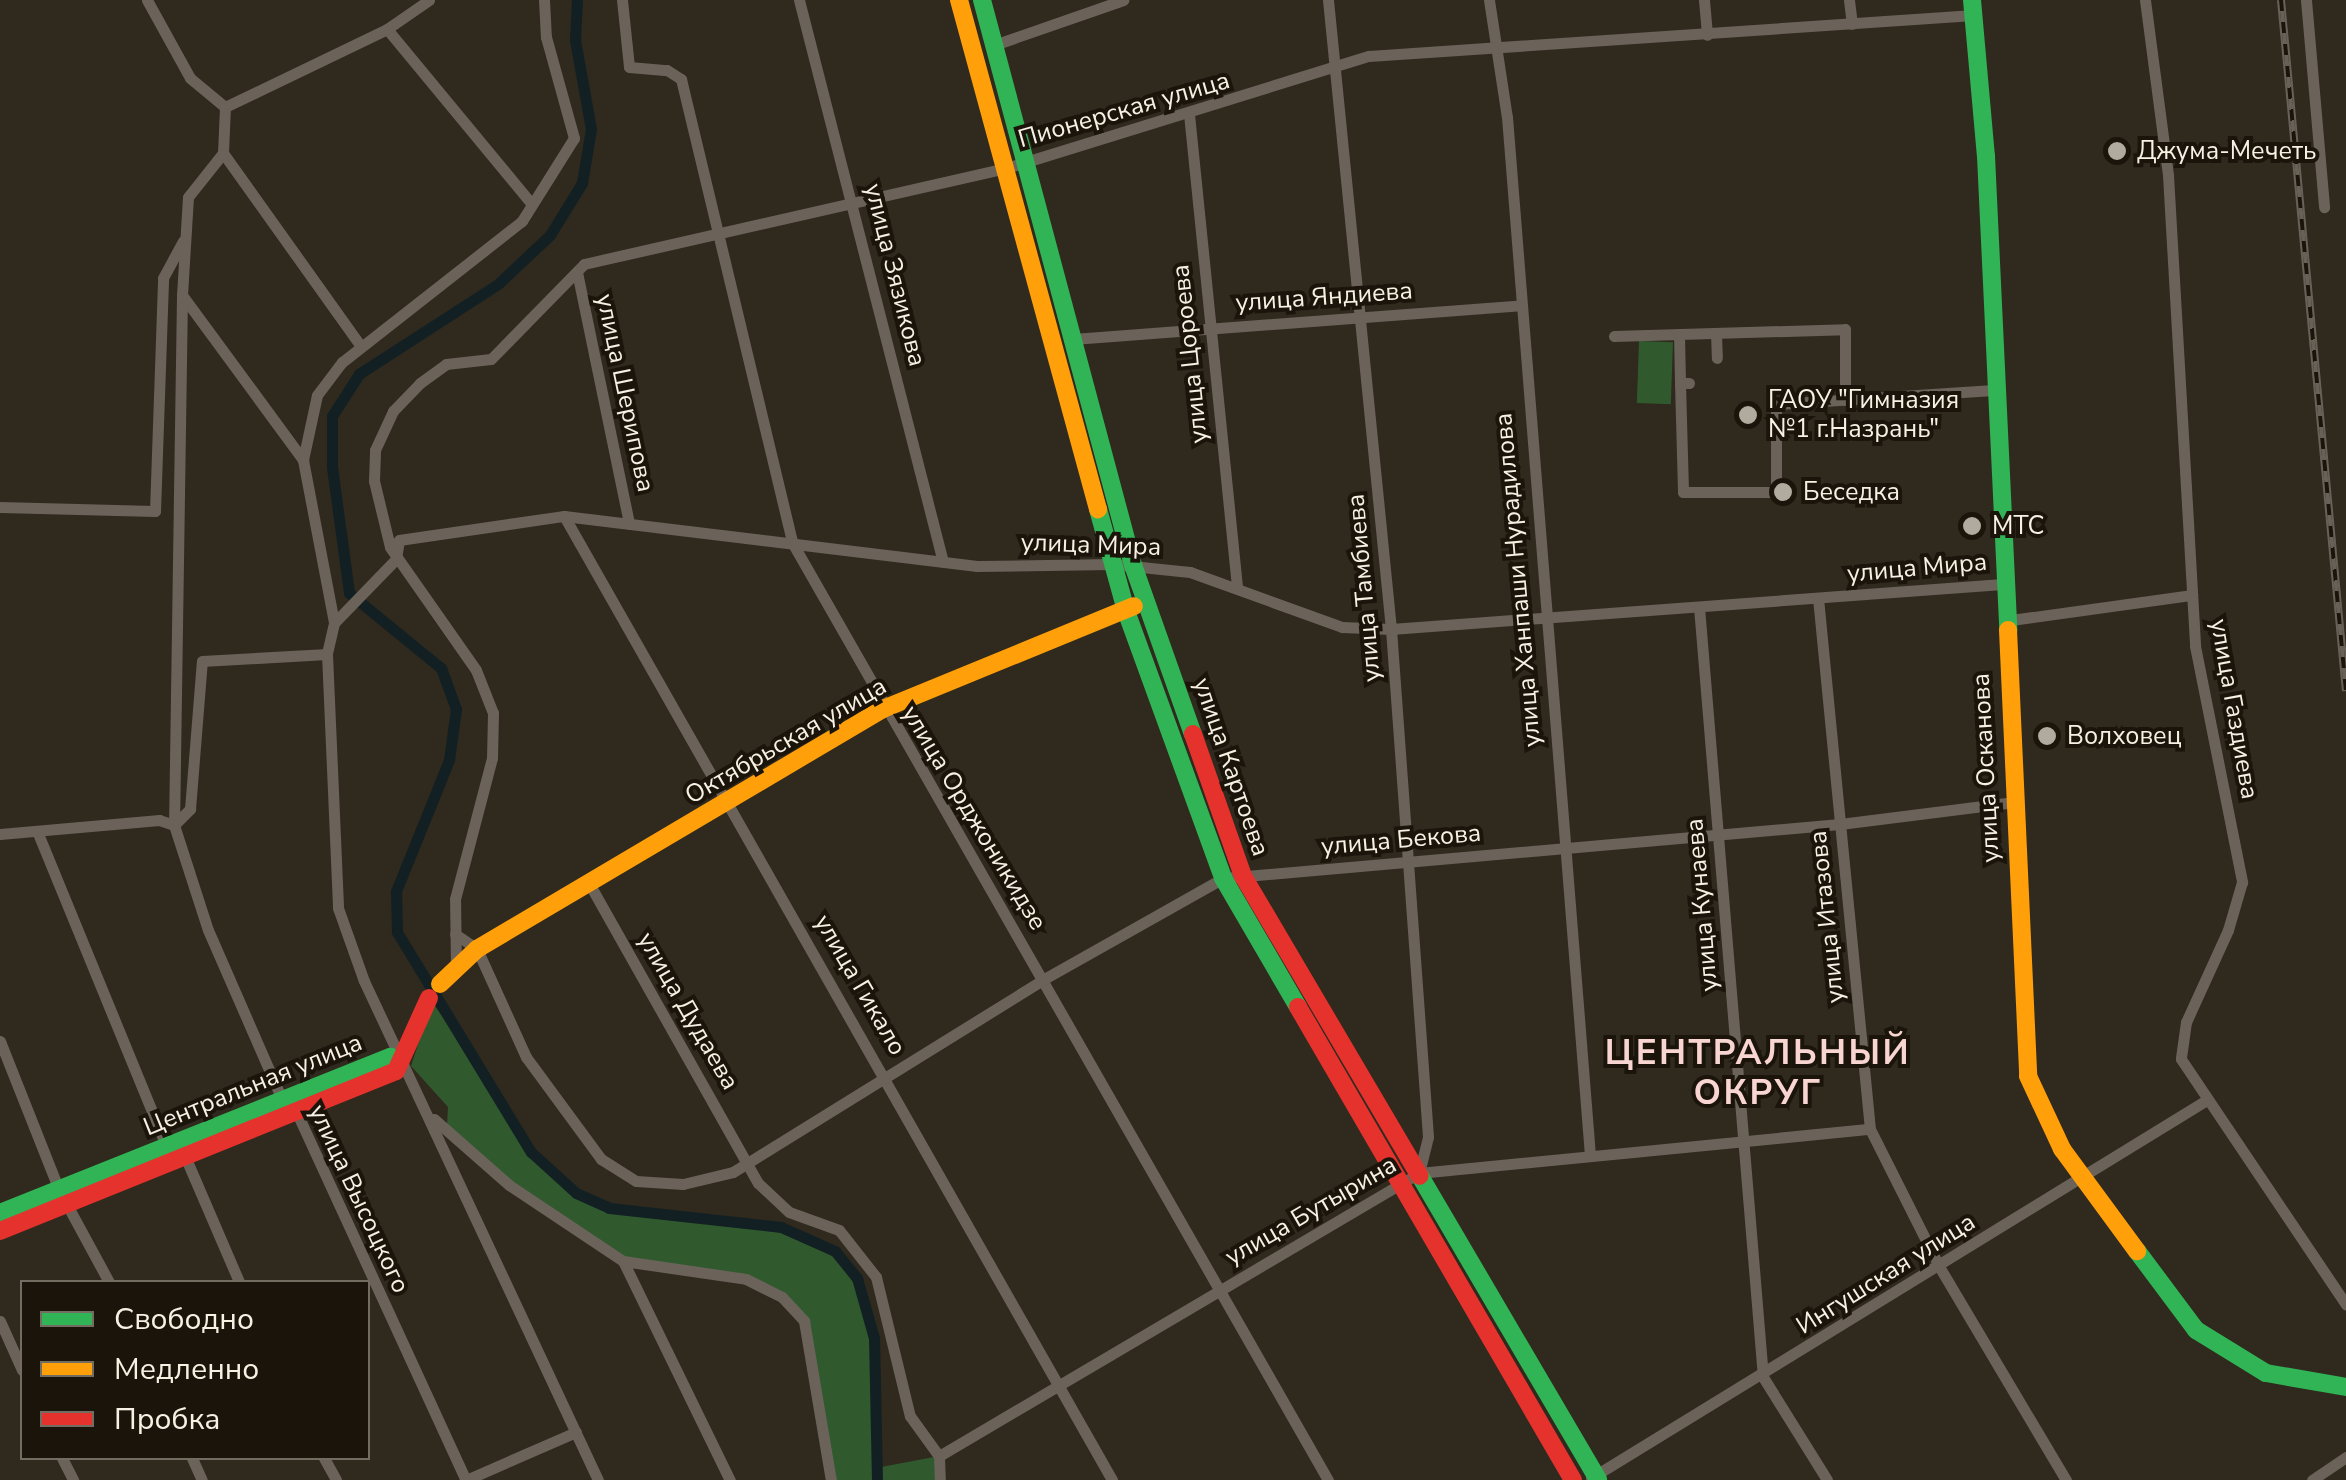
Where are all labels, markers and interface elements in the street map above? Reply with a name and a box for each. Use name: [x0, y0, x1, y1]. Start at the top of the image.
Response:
street label: Пионерская улица: [1015, 65, 1233, 155]
place label: Джума-Мечеть: [2137, 136, 2317, 166]
marker: Джума-Мечеть: [2106, 140, 2128, 162]
street label: улица Зязикова: [858, 181, 932, 369]
street label: улица Цороева: [1166, 263, 1214, 445]
street label: улица Яндиева: [1234, 276, 1414, 318]
street label: улица Шерипова: [589, 291, 661, 495]
place label: ГАОУ "Гимназия №1 г.Назрань": [1768, 386, 1959, 445]
marker: ГАОУ "Гимназия №1 г.Назрань": [1737, 404, 1759, 426]
street label: улица Ханпаши Нурадилова: [1488, 412, 1548, 748]
place label: Беседка: [1803, 477, 1900, 507]
marker: Беседка: [1772, 481, 1794, 503]
street label: улица Тамбиева: [1341, 493, 1387, 683]
place label: МТС: [1992, 511, 2044, 541]
marker: МТС: [1961, 515, 1983, 537]
street label: улица Мира: [1020, 528, 1162, 562]
street label: улица Мира: [1846, 547, 1988, 589]
street label: улица Газдиева: [2203, 617, 2265, 801]
street label: Октябрьская улица: [680, 671, 892, 811]
street label: улица Осканова: [1966, 672, 2006, 864]
street label: улица Картоева: [1186, 674, 1276, 860]
street label: улица Орджоникидзе: [895, 700, 1053, 936]
place label: Волховец: [2067, 721, 2182, 751]
marker: Волховец: [2036, 725, 2058, 747]
street label: улица Кунаева: [1679, 817, 1725, 993]
street label: улица Бекова: [1320, 818, 1482, 862]
street label: улица Итазова: [1803, 829, 1851, 1005]
street label: улица Гикало: [808, 909, 912, 1061]
street label: улица Дудаева: [631, 927, 745, 1095]
street label: Центральная улица: [139, 1027, 367, 1143]
district label: ЦЕНТРАЛЬНЫЙ ОКРУГ: [1605, 1032, 1911, 1114]
street label: улица Высоцкого: [302, 1100, 416, 1298]
street label: улица Бутырина: [1220, 1150, 1402, 1272]
street label: Ингушская улица: [1791, 1207, 1981, 1341]
legend: [20, 1280, 370, 1460]
text: Свободно: [114, 1299, 254, 1340]
text: Медленно: [114, 1349, 259, 1390]
text: Пробка: [114, 1399, 220, 1440]

